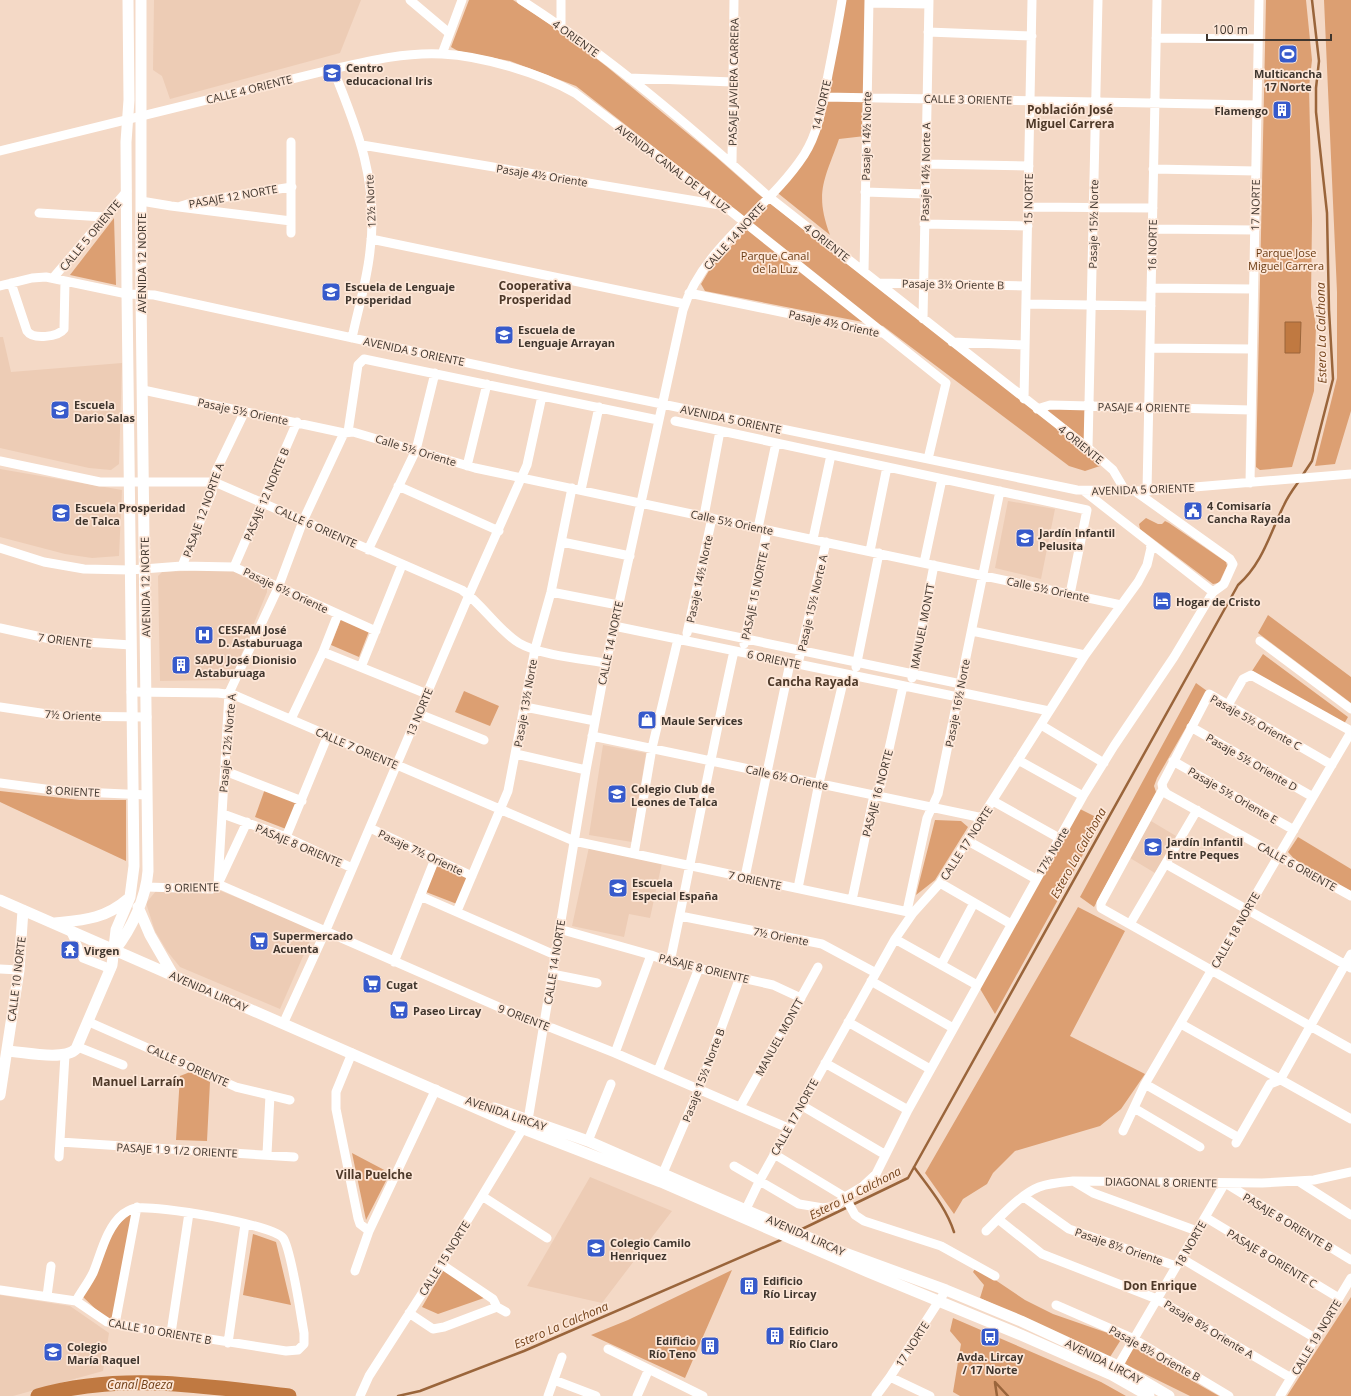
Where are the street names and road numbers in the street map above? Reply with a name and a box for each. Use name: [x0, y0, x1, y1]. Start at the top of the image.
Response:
street label: 4 ORIENTE: [550, 16, 602, 60]
street label: PASAJE JAVIERA CARRERA: [724, 18, 742, 146]
street label: CALLE 4 ORIENTE: [204, 71, 294, 107]
street label: 14 NORTE: [808, 78, 834, 132]
street label: Pasaje 14½ Norte: [858, 91, 874, 181]
street label: CALLE 3 ORIENTE: [924, 91, 1012, 107]
street label: AVENIDA CANAL DE LA LUZ: [613, 120, 733, 216]
street label: Pasaje 14½ Norte A: [917, 122, 933, 222]
street label: Pasaje 4½ Oriente: [495, 160, 589, 190]
street label: 15 NORTE: [1020, 173, 1036, 225]
street label: 12½ Norte: [361, 174, 379, 228]
street label: Pasaje 15½ Norte: [1085, 179, 1101, 269]
street label: 17 NORTE: [1247, 179, 1263, 231]
street label: PASAJE 12 NORTE: [188, 181, 278, 211]
street label: CALLE 5 ORIENTE: [56, 196, 124, 274]
street label: CALLE 14 NORTE: [700, 199, 768, 273]
street label: AVENIDA 12 NORTE: [134, 213, 149, 313]
street label: 4 ORIENTE: [801, 219, 853, 265]
street label: 16 NORTE: [1144, 219, 1160, 271]
street label: Pasaje 3½ Oriente B: [902, 276, 1004, 292]
street label: Pasaje 4½ Oriente: [787, 306, 881, 340]
street label: AVENIDA 5 ORIENTE: [362, 333, 466, 369]
street label: Pasaje 5½ Oriente: [196, 394, 290, 428]
street label: PASAJE 4 ORIENTE: [1098, 399, 1190, 415]
street label: AVENIDA 5 ORIENTE: [679, 401, 783, 437]
street label: 4 ORIENTE: [1055, 421, 1107, 467]
street label: Calle 5½ Oriente: [374, 431, 458, 469]
street label: PASAJE 12 NORTE B: [240, 445, 292, 543]
street label: PASAJE 12 NORTE A: [179, 461, 227, 559]
street label: AVENIDA 5 ORIENTE: [1091, 480, 1195, 498]
street label: CALLE 6 ORIENTE: [273, 501, 359, 551]
street label: Calle 5½ Oriente: [689, 506, 775, 538]
street label: Pasaje 14½ Norte: [682, 534, 716, 624]
street label: AVENIDA 12 NORTE: [137, 537, 153, 637]
street label: PASAJE 15 NORTE A: [737, 541, 773, 641]
street label: Pasaje 15½ Norte A: [794, 553, 830, 653]
street label: Pasaje 6½ Oriente: [241, 564, 331, 616]
street label: Calle 5½ Oriente: [1005, 573, 1091, 605]
street label: MANUEL MONTT: [906, 582, 938, 670]
street label: CALLE 14 NORTE: [594, 600, 626, 686]
street label: 7 ORIENTE: [37, 629, 93, 651]
street label: 6 ORIENTE: [746, 646, 802, 672]
street label: Pasaje 13½ Norte: [510, 658, 540, 748]
street label: Pasaje 16½ Norte: [941, 658, 973, 748]
street label: 13 NORTE: [402, 685, 436, 739]
street label: Pasaje 5½ Oriente C: [1208, 691, 1304, 753]
street label: Pasaje 12½ Norte A: [215, 693, 239, 793]
street label: 7½ Oriente: [44, 706, 102, 724]
street label: CALLE 7 ORIENTE: [313, 724, 401, 772]
street label: Pasaje 5½ Oriente D: [1204, 730, 1300, 794]
street label: PASAJE 16 NORTE: [858, 748, 896, 838]
street label: Calle 6½ Oriente: [744, 761, 830, 793]
street label: Pasaje 5½ Oriente E: [1185, 763, 1281, 827]
street label: 8 ORIENTE: [46, 782, 100, 800]
street label: CALLE 17 NORTE: [936, 803, 996, 883]
street label: PASAJE 8 ORIENTE: [253, 820, 345, 870]
street label: 17½ Norte: [1032, 824, 1072, 878]
street label: Pasaje 7½ Oriente: [376, 826, 466, 878]
street label: CALLE 6 ORIENTE: [1255, 838, 1339, 894]
street label: 7 ORIENTE: [727, 867, 783, 893]
street label: 9 ORIENTE: [165, 879, 219, 895]
street label: CALLE 18 NORTE: [1207, 889, 1263, 971]
street label: CALLE 14 NORTE: [540, 919, 568, 1005]
street label: 7½ Oriente: [752, 923, 810, 949]
street label: CALLE 10 NORTE: [3, 936, 29, 1022]
street label: PASAJE 8 ORIENTE: [657, 950, 751, 986]
street label: AVENIDA LIRCAY: [167, 967, 251, 1015]
street label: MANUEL MONTT: [751, 995, 807, 1079]
street label: 9 ORIENTE: [496, 1000, 552, 1034]
street label: Pasaje 15½ Norte B: [678, 1026, 728, 1124]
street label: CALLE 9 ORIENTE: [145, 1040, 231, 1090]
street label: CALLE 17 NORTE: [767, 1076, 821, 1158]
street label: AVENIDA LIRCAY: [464, 1092, 549, 1134]
street label: PASAJE 1 9 1/2 ORIENTE: [116, 1139, 238, 1161]
street label: DIAGONAL 8 ORIENTE: [1105, 1174, 1217, 1190]
street label: PASAJE 8 ORIENTE B: [1240, 1189, 1336, 1255]
street label: AVENIDA LIRCAY: [764, 1211, 848, 1259]
street label: CALLE 15 NORTE: [415, 1218, 473, 1298]
street label: 18 NORTE: [1171, 1218, 1209, 1270]
street label: Pasaje 8½ Oriente: [1073, 1224, 1165, 1268]
street label: PASAJE 8 ORIENTE C: [1224, 1225, 1320, 1291]
street label: Pasaje 8½ Oriente A: [1161, 1296, 1257, 1362]
street label: CALLE 19 NORTE: [1288, 1296, 1344, 1378]
street label: CALLE 10 ORIENTE B: [107, 1315, 213, 1347]
street label: 17 NORTE: [892, 1318, 932, 1370]
street label: Pasaje 8½ Oriente B: [1107, 1322, 1203, 1384]
street label: AVENIDA LIRCAY: [1063, 1335, 1146, 1387]

